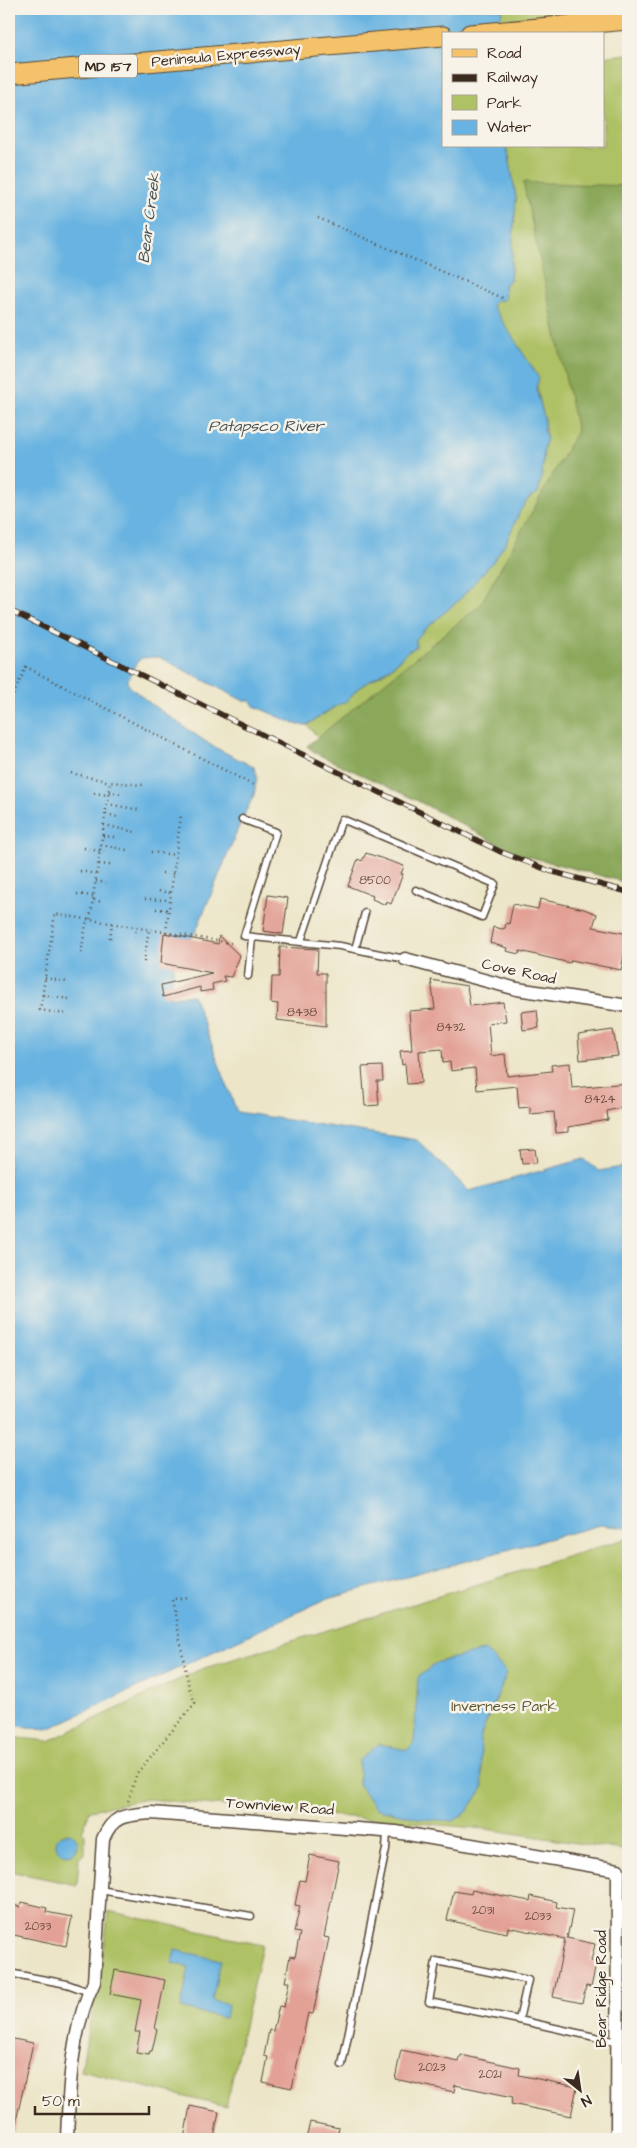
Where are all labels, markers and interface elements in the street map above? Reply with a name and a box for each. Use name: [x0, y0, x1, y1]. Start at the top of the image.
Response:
legend: [442, 32, 604, 148]
street label: Peninsula Expressway: [150, 39, 302, 73]
text: Road: [487, 43, 522, 64]
road number: MD 157: [79, 54, 137, 78]
text: Railway: [487, 67, 538, 89]
text: Park: [487, 93, 522, 114]
text: Water: [487, 117, 531, 138]
water label: Bear Creek: [133, 171, 166, 264]
water label: Patapsco River: [208, 415, 326, 437]
house number: 8500: [359, 872, 391, 889]
street label: Cove Road: [480, 953, 558, 990]
house number: 8438: [287, 1004, 317, 1021]
house number: 8432: [437, 1019, 466, 1036]
house number: 8424: [585, 1091, 615, 1108]
park label: Inverness Park: [451, 1696, 557, 1717]
street label: Townview Road: [225, 1792, 335, 1821]
house number: 2031: [472, 1902, 495, 1919]
house number: 2033: [525, 1908, 551, 1925]
house number: 2033: [25, 1918, 51, 1935]
street label: Bear Ridge Road: [591, 1930, 613, 2048]
house number: 2023: [418, 2059, 446, 2076]
house number: 2021: [479, 2066, 502, 2083]
north arrow: [554, 2066, 604, 2116]
scale bar: [35, 2083, 149, 2115]
text: N: [577, 2090, 595, 2111]
text: 50 m: [42, 2091, 80, 2112]

